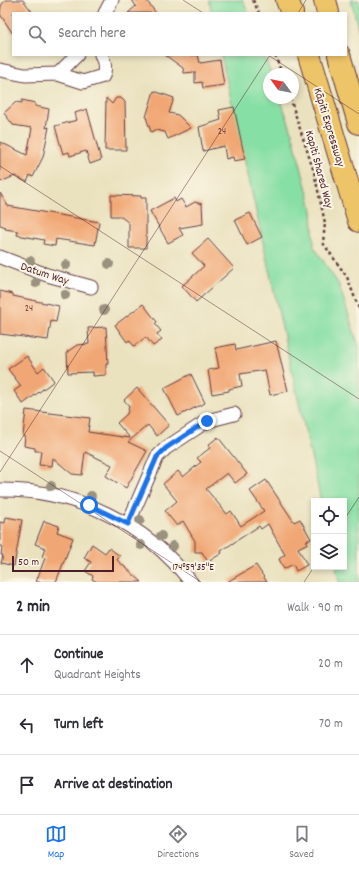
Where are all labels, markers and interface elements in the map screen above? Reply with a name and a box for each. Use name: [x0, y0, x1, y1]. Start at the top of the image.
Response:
search box: [12, 12, 347, 56]
icon: search: [26, 23, 48, 45]
text: Search here: [58, 23, 126, 45]
north arrow: [263, 68, 299, 104]
street label: Kāpiti Expressway: [308, 86, 349, 170]
house number: 24: [218, 125, 226, 139]
street label: Kapiti Shared Way: [300, 128, 337, 211]
street label: Datum Way: [18, 259, 72, 291]
house number: 24: [25, 302, 33, 316]
route end: [198, 412, 216, 430]
route start: [80, 496, 98, 514]
map controls: [311, 498, 347, 570]
button: locate: [311, 498, 347, 534]
button: layers: [311, 534, 347, 570]
scale bar: [12, 554, 114, 573]
text: 50 m: [18, 555, 39, 571]
text: 174°59'35"E: [172, 561, 214, 575]
text: 2 min: [16, 596, 50, 620]
text: Walk · 90 m: [287, 599, 343, 618]
text: Continue: [54, 644, 103, 666]
icon: ahead: [16, 654, 38, 676]
text: 20 m: [318, 655, 343, 674]
text: Quadrant Heights: [54, 666, 141, 685]
icon: left: [16, 714, 38, 736]
text: Turn left: [54, 714, 103, 736]
text: 70 m: [319, 715, 343, 734]
icon: arrive: [16, 774, 38, 796]
text: Arrive at destination: [54, 774, 172, 796]
tab: Map: [45, 823, 67, 863]
tab: Directions: [157, 823, 199, 863]
tab: Saved: [289, 823, 314, 863]

